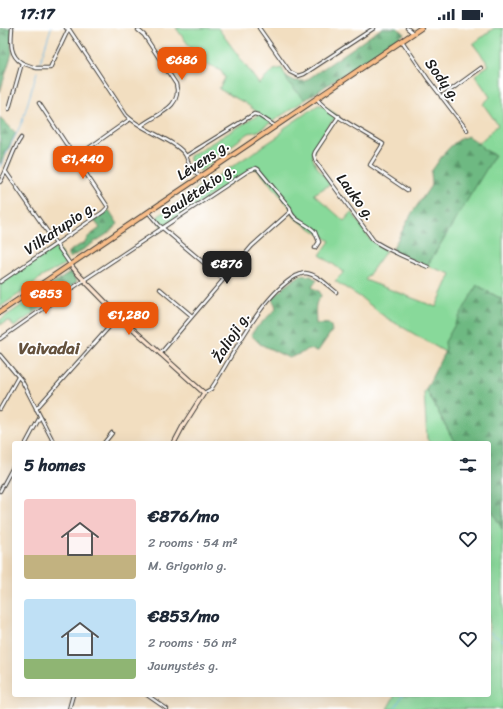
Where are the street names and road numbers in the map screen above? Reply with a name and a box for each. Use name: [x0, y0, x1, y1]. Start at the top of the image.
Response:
street label: Sodų g.: [418, 53, 468, 107]
street label: Lėvens g.: [171, 133, 235, 187]
street label: Saulėtekio g.: [155, 156, 241, 226]
street label: Lauko g.: [330, 168, 382, 226]
street label: Vilkatupio g.: [18, 194, 102, 262]
street label: Žalioji g.: [205, 306, 257, 368]

